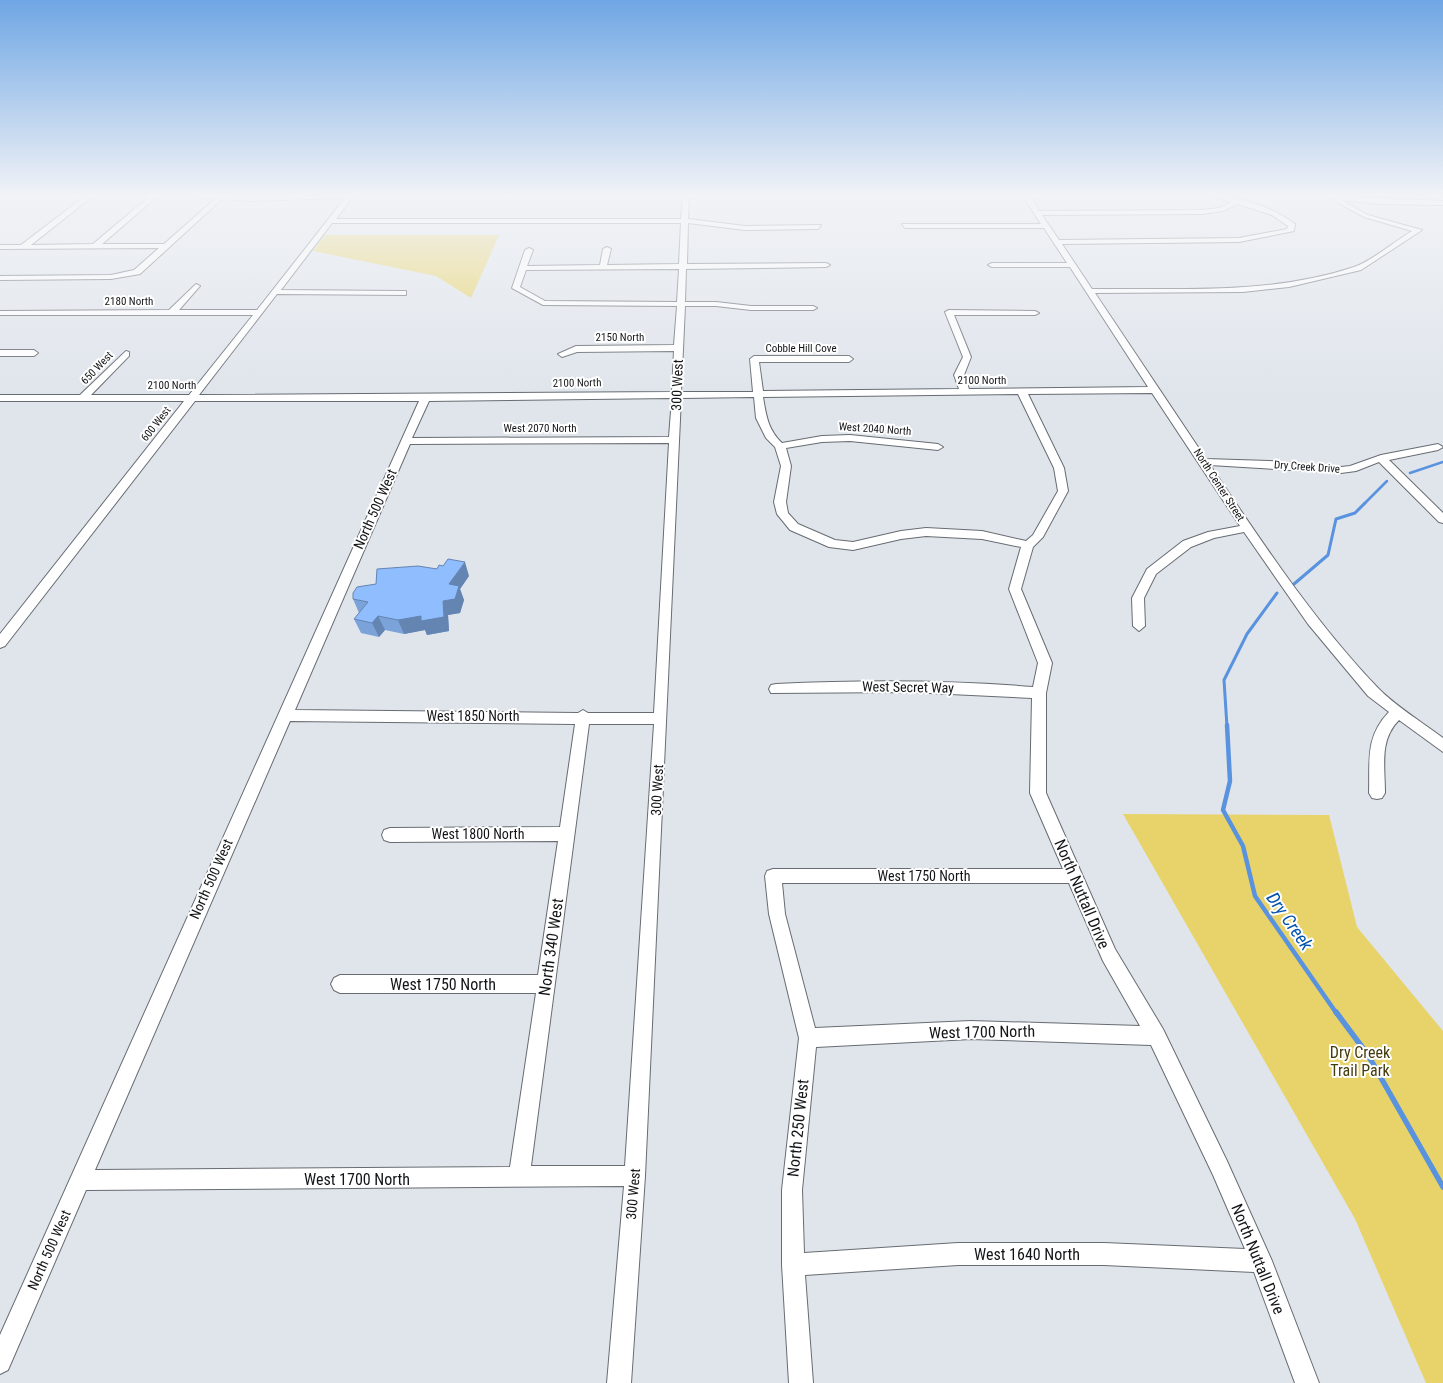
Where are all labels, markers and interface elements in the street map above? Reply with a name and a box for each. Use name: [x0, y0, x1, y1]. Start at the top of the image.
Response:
street label: 2180 North: [105, 295, 153, 308]
street label: 2150 North: [596, 331, 644, 344]
street label: Cobble Hill Cove: [765, 342, 837, 355]
street label: 650 West: [78, 349, 116, 387]
street label: 300 West: [668, 359, 686, 411]
street label: 2100 North: [958, 374, 1006, 387]
street label: 2100 North: [552, 376, 602, 390]
street label: 2100 North: [148, 379, 196, 392]
street label: 600 West: [138, 404, 174, 444]
street label: West 2040 North: [838, 420, 912, 438]
street label: West 2070 North: [504, 422, 576, 435]
street label: North Center Street: [1191, 446, 1247, 524]
street label: Dry Creek Drive: [1274, 458, 1340, 476]
street label: North 500 West: [350, 466, 400, 552]
street label: West Secret Way: [862, 678, 954, 696]
street label: West 1850 North: [427, 708, 519, 724]
street label: 300 West: [648, 764, 666, 816]
street label: West 1800 North: [432, 826, 524, 842]
street label: North 500 West: [186, 836, 236, 922]
street label: North Nuttall Drive: [1050, 836, 1114, 952]
street label: West 1750 North: [878, 868, 970, 884]
water label: Dry Creek: [1262, 888, 1318, 955]
street label: North 340 West: [535, 897, 567, 997]
street label: West 1750 North: [390, 975, 496, 994]
street label: West 1700 North: [929, 1022, 1035, 1042]
park label: Dry Creek Trail Park: [1330, 1043, 1391, 1080]
street label: North 250 West: [783, 1078, 813, 1178]
street label: 300 West: [623, 1168, 643, 1220]
street label: West 1700 North: [304, 1170, 410, 1189]
street label: North Nuttall Drive: [1227, 1201, 1289, 1317]
street label: North 500 West: [24, 1207, 74, 1293]
street label: West 1640 North: [974, 1245, 1080, 1264]

